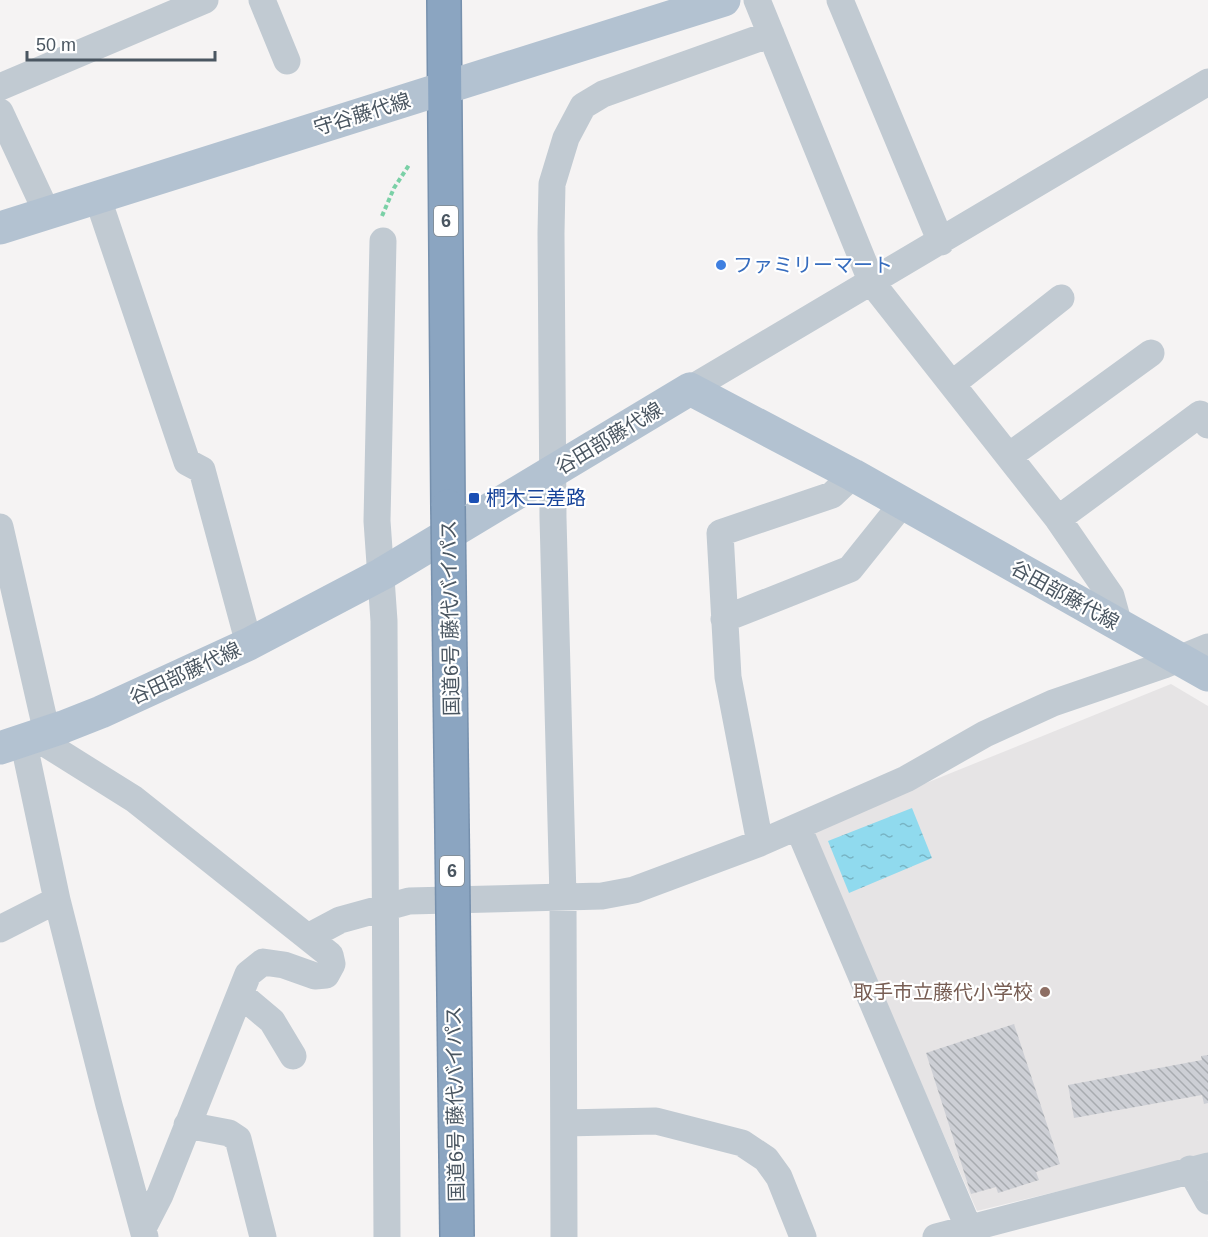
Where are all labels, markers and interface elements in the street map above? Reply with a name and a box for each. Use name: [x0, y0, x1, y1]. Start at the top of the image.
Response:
scale bar: [27, 24, 214, 62]
text: 50 m: [36, 35, 76, 55]
street label: 守谷藤代線: [311, 89, 413, 139]
road number: 6: [434, 206, 458, 236]
place label: ファミリーマート: [733, 254, 893, 276]
marker: ファミリーマート: [714, 258, 728, 272]
street label: 谷田部藤代線: [552, 398, 666, 478]
place label: 椚木三差路: [486, 487, 586, 509]
marker: 椚木三差路: [467, 491, 481, 505]
street label: 国道6号 藤代バイパス: [437, 520, 463, 716]
street label: 谷田部藤代線: [1007, 556, 1123, 634]
street label: 谷田部藤代線: [126, 638, 244, 708]
road number: 6: [440, 856, 464, 886]
place label: 取手市立藤代小学校: [853, 981, 1033, 1003]
marker: 取手市立藤代小学校: [1038, 985, 1052, 999]
street label: 国道6号 藤代バイパス: [442, 1006, 468, 1202]

